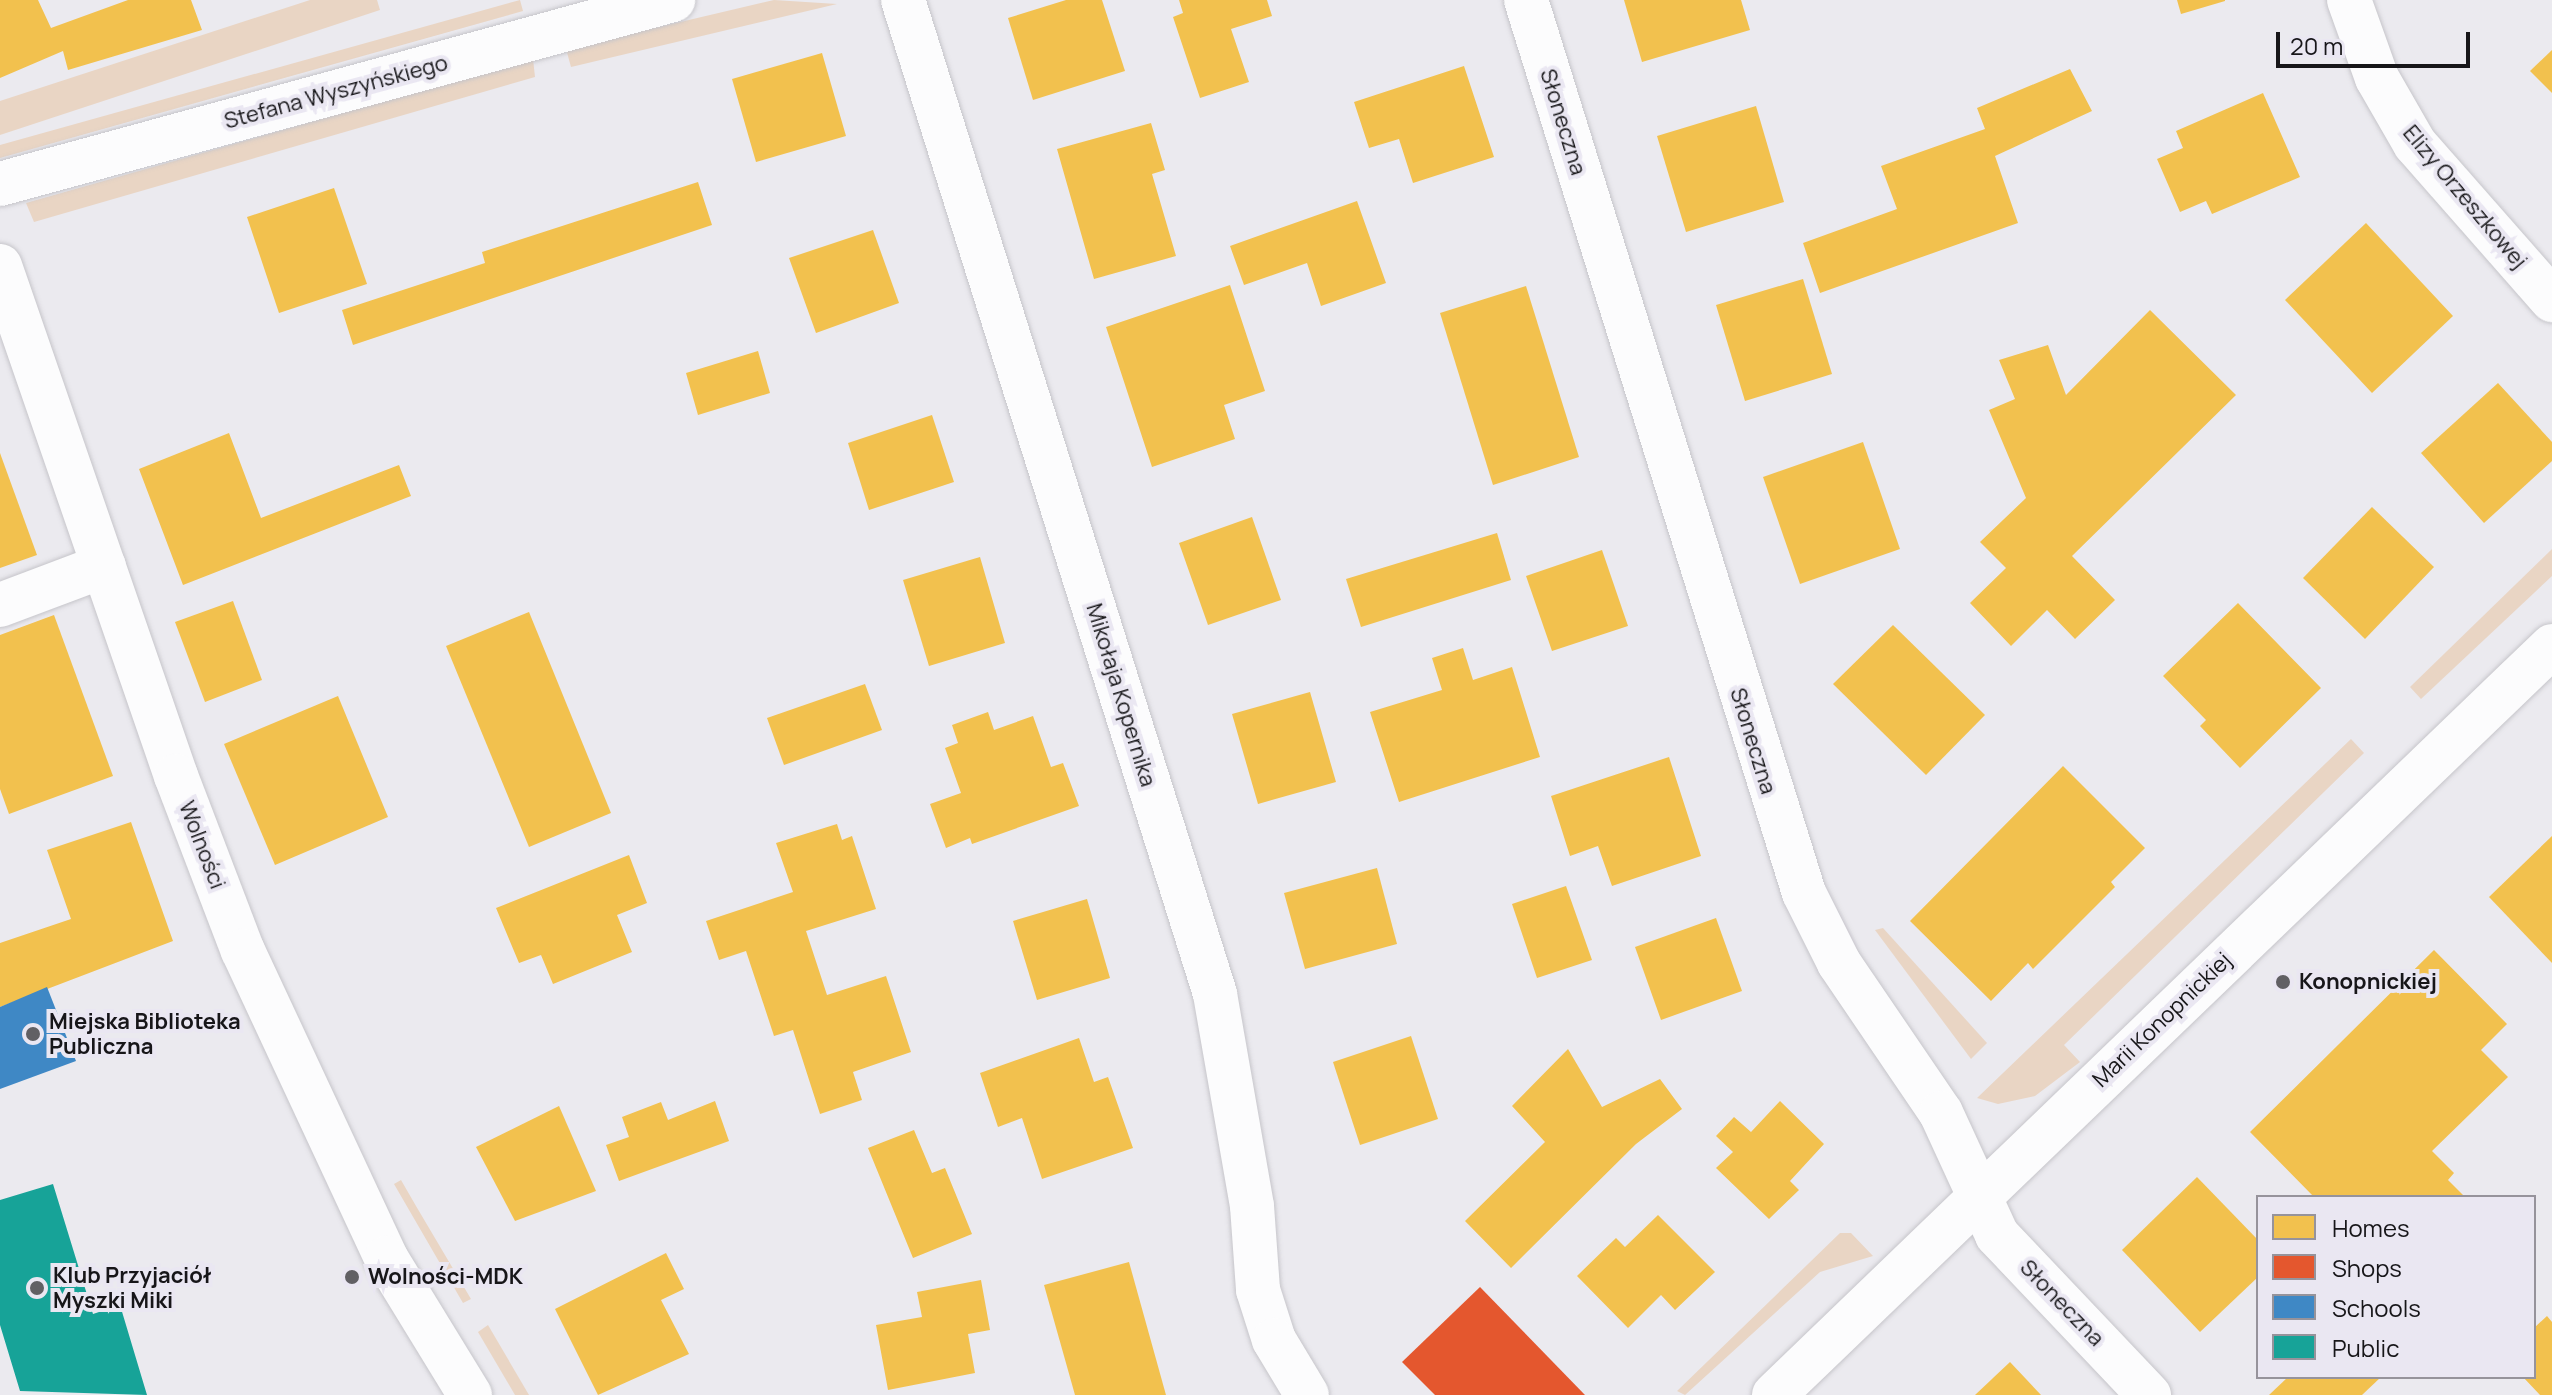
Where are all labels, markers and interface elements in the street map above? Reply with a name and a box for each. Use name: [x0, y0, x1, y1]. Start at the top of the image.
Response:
scale bar: [2280, 16, 2474, 66]
text: 20 m: [2290, 29, 2343, 62]
street label: Stefana Wyszyńskiego: [221, 49, 451, 135]
street label: Słoneczna: [1534, 66, 1592, 178]
street label: Elizy Orzeszkowej: [2397, 120, 2533, 274]
street label: Mikołaja Kopernika: [1081, 600, 1161, 790]
street label: Słoneczna: [1724, 685, 1782, 797]
street label: Wolności: [173, 797, 231, 893]
street label: Marii Konopnickiej: [2087, 947, 2237, 1093]
place label: Konopnickiej: [2299, 969, 2437, 995]
marker: Konopnickiej: [2274, 973, 2292, 991]
place label: Miejska Biblioteka Publiczna: [49, 1008, 241, 1060]
marker: Miejska Biblioteka Publiczna: [24, 1025, 42, 1043]
legend: [2256, 1195, 2536, 1379]
text: Homes: [2332, 1211, 2410, 1244]
text: Shops: [2332, 1251, 2402, 1284]
street label: Słoneczna: [2015, 1254, 2109, 1352]
place label: Klub Przyjaciół Myszki Miki: [53, 1262, 212, 1314]
place label: Wolności-MDK: [368, 1264, 523, 1290]
marker: Wolności-MDK: [343, 1268, 361, 1286]
marker: Klub Przyjaciół Myszki Miki: [28, 1279, 46, 1297]
text: Schools: [2332, 1291, 2421, 1324]
text: Public: [2332, 1331, 2399, 1364]

